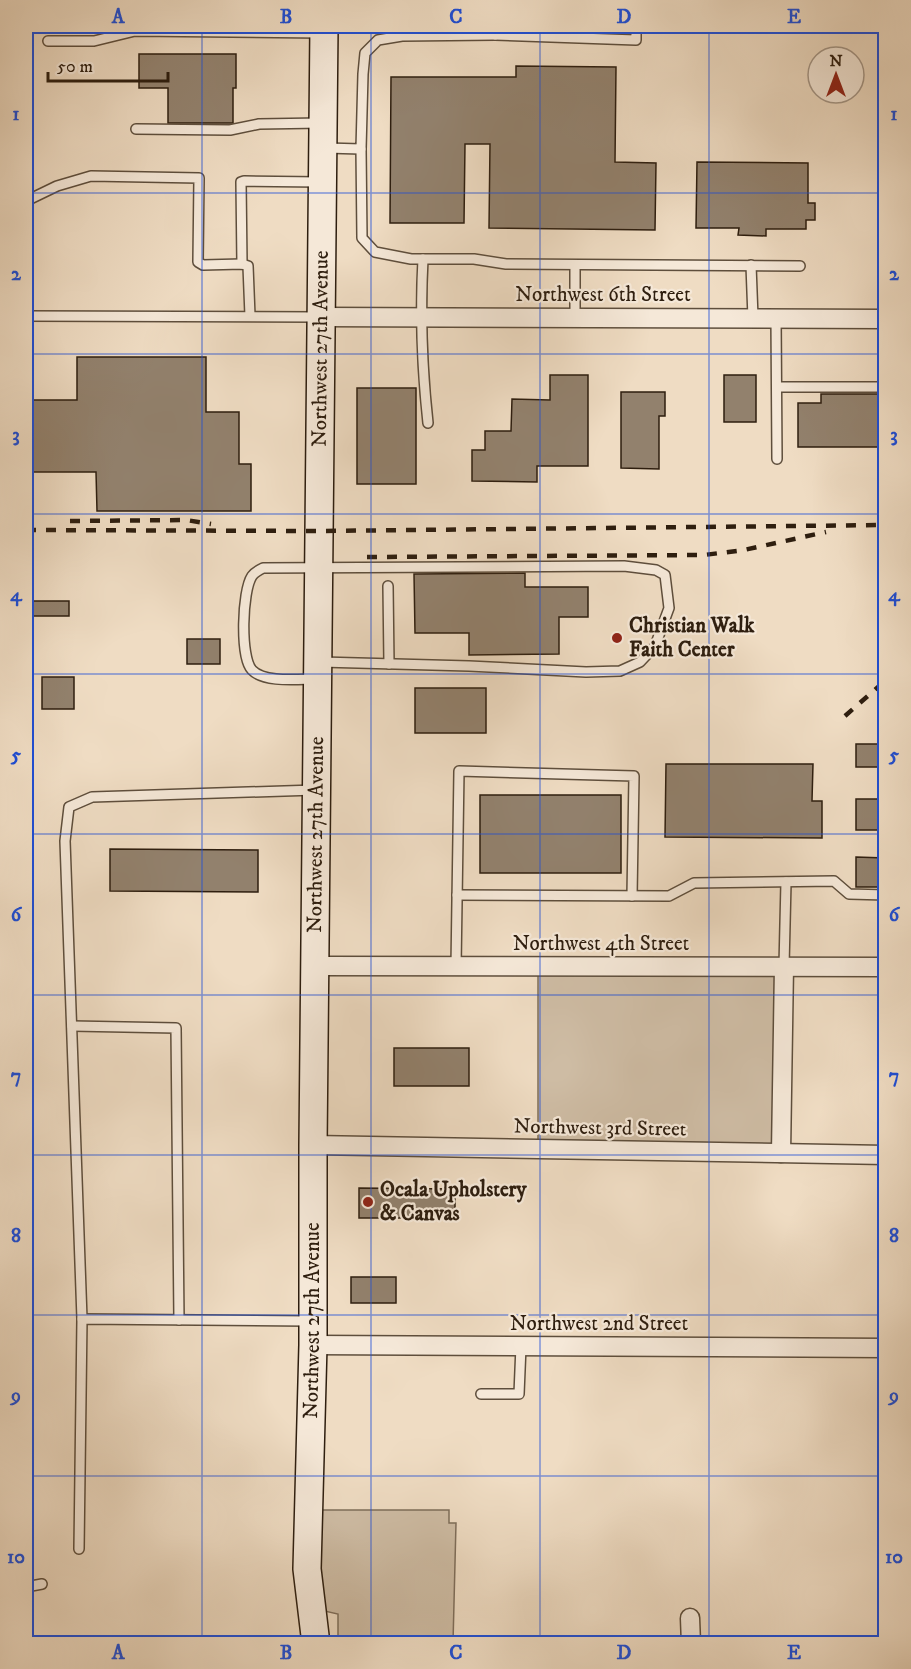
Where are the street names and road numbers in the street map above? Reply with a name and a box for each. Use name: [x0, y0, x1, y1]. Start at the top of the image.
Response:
street label: Northwest 27th Avenue: [307, 250, 335, 447]
street label: Northwest 6th Street: [515, 282, 691, 308]
street label: Northwest 27th Avenue: [302, 736, 330, 933]
street label: Northwest 4th Street: [513, 931, 690, 957]
street label: Northwest 3rd Street: [513, 1113, 687, 1143]
street label: Northwest 27th Avenue: [298, 1222, 326, 1419]
street label: Northwest 2nd Street: [510, 1311, 689, 1337]

